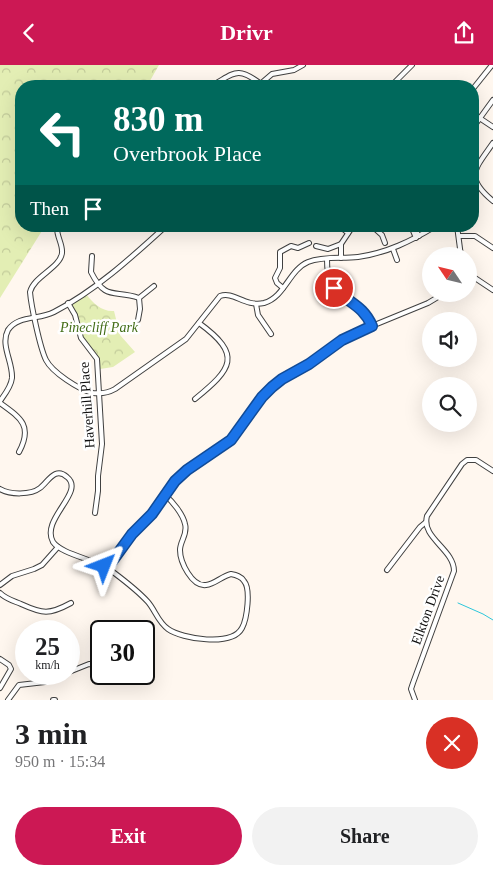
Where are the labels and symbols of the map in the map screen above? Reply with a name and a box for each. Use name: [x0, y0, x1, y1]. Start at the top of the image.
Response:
north arrow: [422, 247, 478, 303]
pin: [313, 267, 355, 309]
park label: Pinecliff Park: [59, 320, 139, 335]
street label: Haverhill Place: [76, 361, 98, 449]
position arrow: [77, 539, 129, 591]
street label: Elkton Drive: [409, 573, 447, 647]
speed limit sign: 30: [90, 620, 155, 685]

